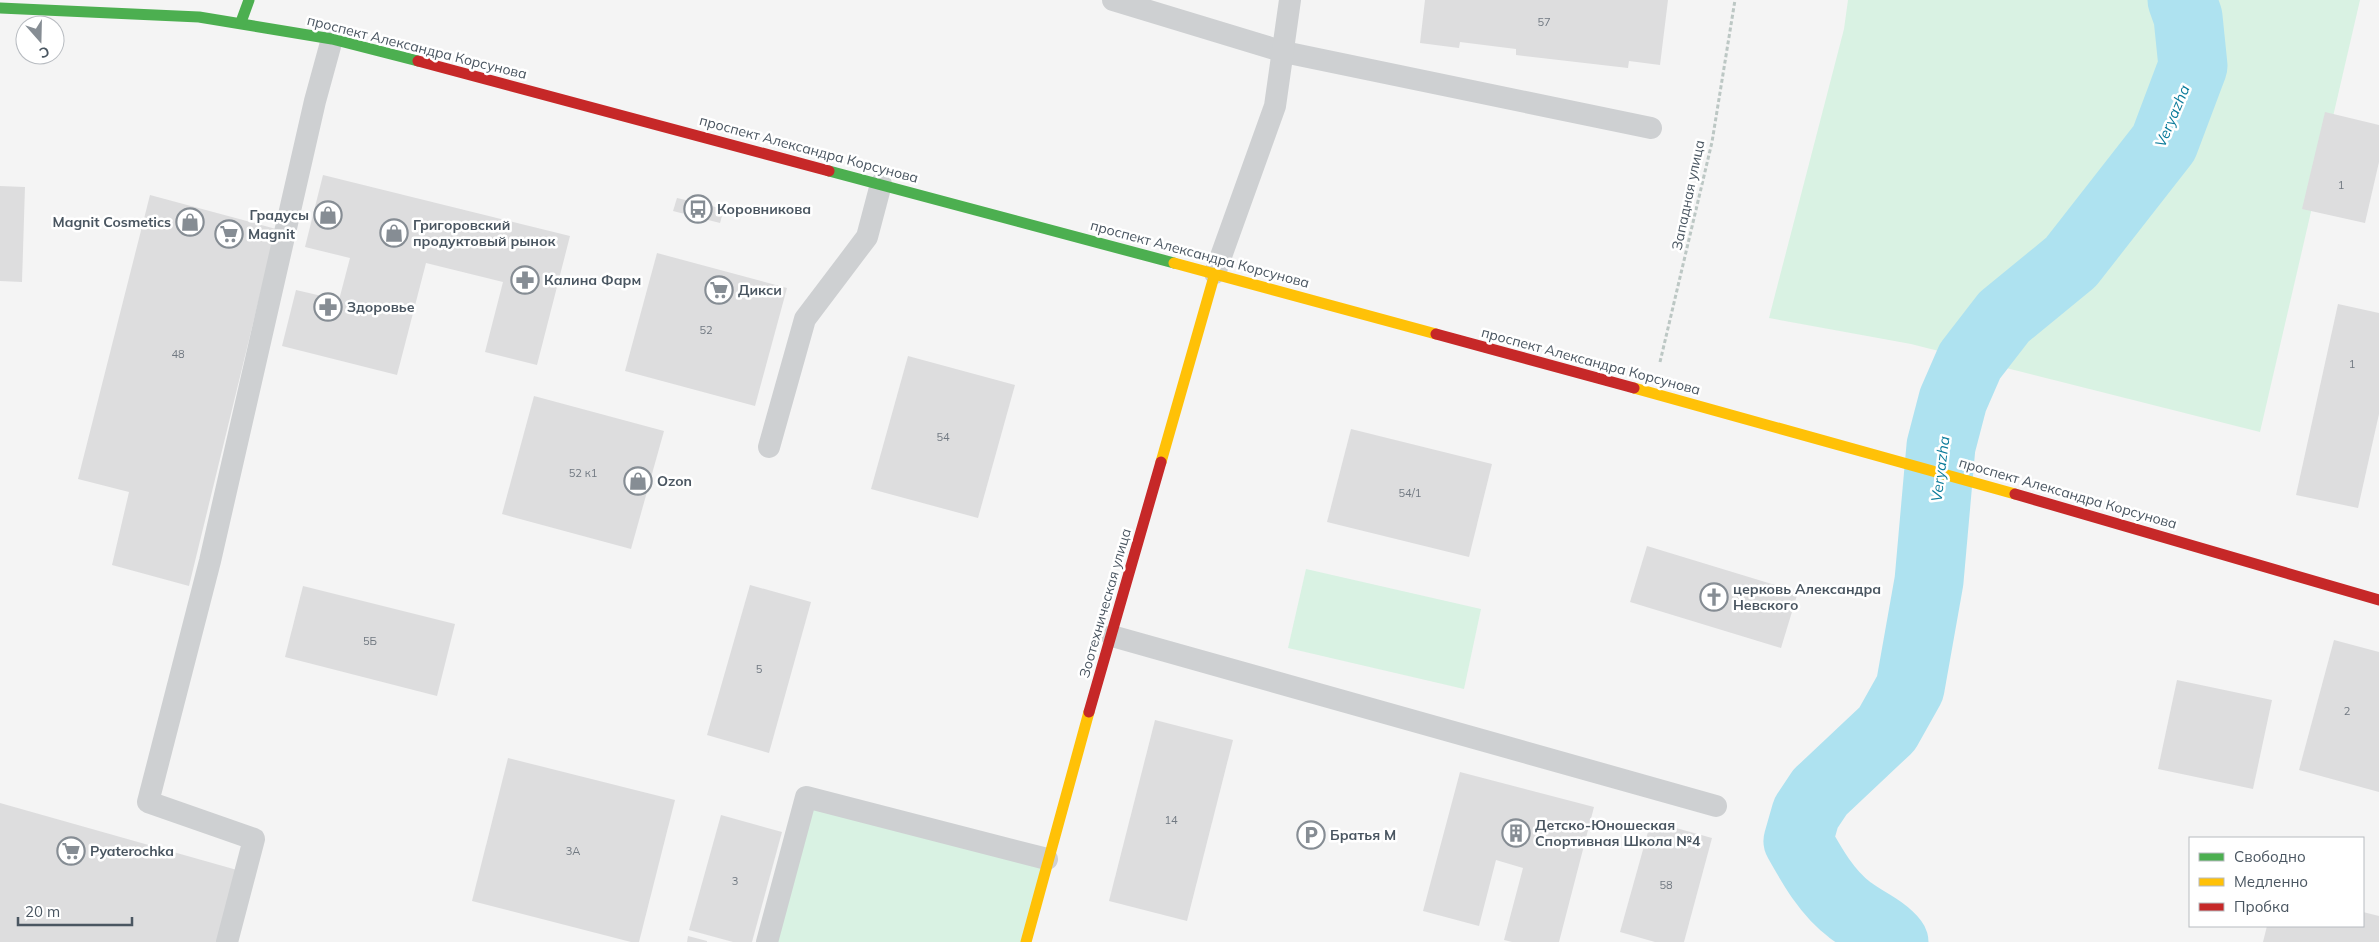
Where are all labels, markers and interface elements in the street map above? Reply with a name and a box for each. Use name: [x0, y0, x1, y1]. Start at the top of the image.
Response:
street label: проспект Александра Корсунова: [305, 11, 529, 83]
north arrow: [15, 15, 65, 65]
house number: 57: [1537, 15, 1551, 29]
text: С: [37, 42, 52, 62]
water label: Veryazha: [2150, 82, 2194, 150]
street label: проспект Александра Корсунова: [698, 111, 920, 187]
street label: Западная улица: [1668, 138, 1708, 252]
house number: 1: [2338, 178, 2344, 192]
bus stop icon: Коровникова: [683, 194, 713, 224]
shop icon: Градусы: [313, 200, 343, 230]
place label: Коровникова: [717, 200, 811, 218]
place label: Градусы: [250, 206, 309, 224]
shop icon: Magnit Cosmetics: [175, 207, 205, 237]
place label: Magnit Cosmetics: [53, 213, 171, 231]
place label: Григоровский продуктовый рынок: [413, 216, 556, 250]
street label: проспект Александра Корсунова: [1089, 216, 1311, 292]
shop icon: Григоровский продуктовый рынок: [379, 218, 409, 248]
supermarket icon: Magnit: [214, 219, 244, 249]
place label: Magnit: [248, 225, 296, 243]
pharmacy icon: Калина Фарм: [510, 265, 540, 295]
place label: Калина Фарм: [544, 271, 641, 289]
supermarket icon: Дикси: [704, 275, 734, 305]
place label: Дикси: [738, 281, 782, 299]
pharmacy icon: Здоровье: [313, 292, 343, 322]
place label: Здоровье: [347, 298, 415, 316]
house number: 52: [699, 323, 713, 337]
street label: проспект Александра Корсунова: [1480, 323, 1702, 399]
house number: 48: [171, 347, 185, 361]
house number: 1: [2349, 357, 2355, 371]
house number: 54: [936, 430, 950, 444]
water label: Veryazha: [1927, 435, 1953, 503]
street label: проспект Александра Корсунова: [1957, 453, 2179, 533]
house number: 52 к1: [569, 466, 597, 480]
shop icon: Ozon: [623, 466, 653, 496]
place label: Ozon: [657, 472, 692, 490]
house number: 54/1: [1399, 486, 1421, 500]
street label: Зоотехническая улица: [1075, 526, 1135, 680]
place label: церковь Александра Невского: [1733, 580, 1881, 614]
church icon: церковь Александра Невского: [1699, 582, 1729, 612]
house number: 5Б: [363, 634, 377, 648]
house number: 5: [756, 662, 763, 676]
house number: 2: [2344, 704, 2351, 718]
house number: 14: [1164, 813, 1178, 827]
place label: Детско-Юношеская Спортивная Школа №4: [1535, 816, 1701, 850]
building icon: Детско-Юношеская Спортивная Школа №4: [1501, 818, 1531, 848]
parking icon: Братья М: [1296, 820, 1326, 850]
place label: Братья М: [1330, 826, 1396, 844]
supermarket icon: Pyaterochka: [56, 836, 86, 866]
legend: [2189, 837, 2364, 927]
place label: Pyaterochka: [90, 842, 174, 860]
house number: 3А: [566, 844, 580, 858]
text: Свободно: [2234, 847, 2306, 866]
text: Медленно: [2234, 872, 2308, 891]
house number: 3: [732, 874, 738, 888]
house number: 58: [1659, 878, 1673, 892]
scale bar: [18, 894, 131, 926]
text: Пробка: [2234, 897, 2289, 916]
text: 20 m: [25, 902, 60, 921]

